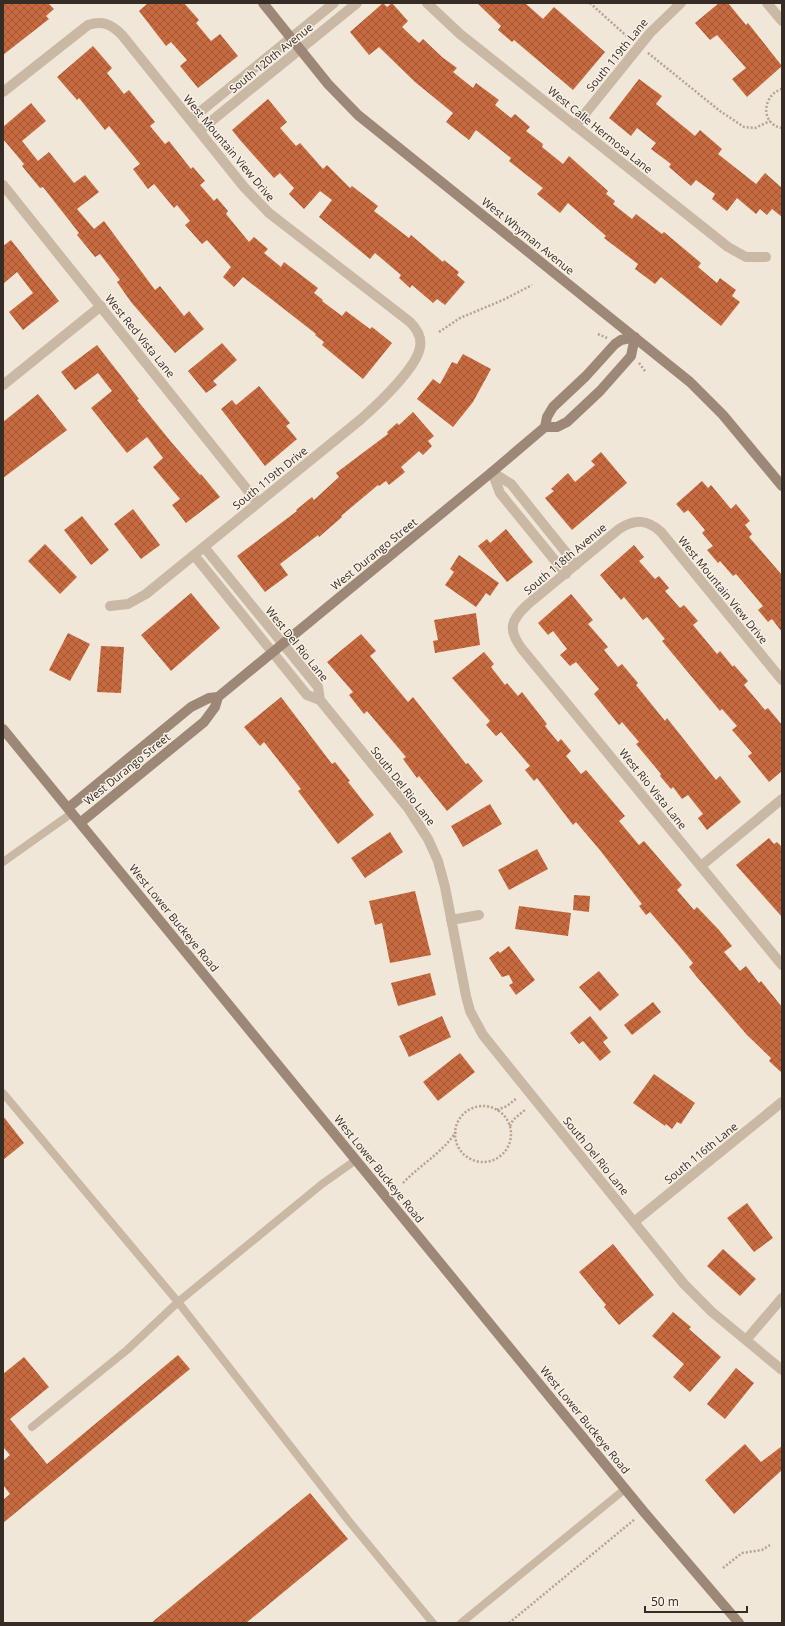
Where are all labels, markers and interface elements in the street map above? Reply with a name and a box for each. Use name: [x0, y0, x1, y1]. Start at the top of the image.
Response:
street label: South 119th Lane: [582, 15, 651, 94]
street label: South 120th Avenue: [226, 19, 316, 96]
street label: West Calle Hermosa Lane: [545, 83, 656, 177]
street label: West Mountain View Drive: [180, 91, 278, 204]
street label: West Whyman Avenue: [479, 194, 578, 278]
street label: West Red Vista Lane: [102, 291, 179, 380]
street label: South 119th Drive: [229, 443, 310, 512]
street label: West Durango Street: [328, 514, 420, 593]
street label: South 118th Avenue: [520, 520, 609, 598]
street label: West Mountain View Drive: [675, 533, 772, 647]
street label: West Del Rio Lane: [263, 603, 332, 684]
street label: West Durango Street: [81, 729, 173, 808]
street label: South Del Rio Lane: [368, 743, 439, 828]
street label: West Rio Vista Lane: [616, 745, 691, 832]
street label: West Lower Buckeye Road: [126, 861, 223, 975]
street label: West Lower Buckeye Road: [331, 1112, 428, 1226]
street label: South Del Rio Lane: [560, 1113, 633, 1198]
street label: South 116th Lane: [661, 1118, 740, 1187]
street label: West Lower Buckeye Road: [537, 1363, 634, 1477]
scale bar: [645, 1588, 747, 1614]
text: 50 m: [651, 1593, 679, 1610]

